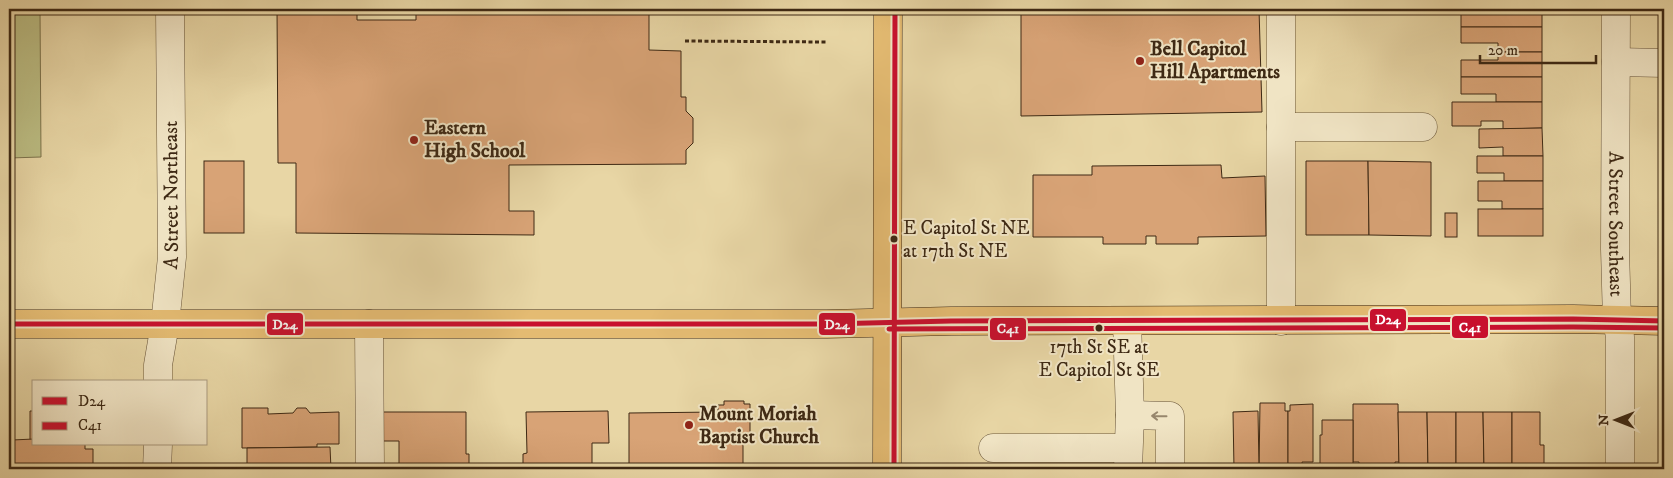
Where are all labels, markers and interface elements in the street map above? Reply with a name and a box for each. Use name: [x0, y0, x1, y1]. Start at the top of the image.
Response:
scale bar: [1480, 32, 1597, 64]
place label: Bell Capitol Hill Apartments: [1150, 37, 1280, 85]
text: 20 m: [1488, 41, 1518, 60]
marker: Bell Capitol Hill Apartments: [1134, 55, 1146, 67]
place label: Eastern High School: [424, 116, 526, 164]
street label: A Street Northeast: [158, 121, 185, 270]
marker: Eastern High School: [408, 134, 420, 146]
street label: A Street Southeast: [1602, 151, 1629, 297]
place label: E Capitol St NE at 17th St NE: [903, 217, 1030, 263]
marker: E Capitol St NE at 17th St NE: [889, 234, 899, 244]
line badge: D24: [1369, 308, 1407, 332]
text: D24: [1375, 311, 1402, 329]
line badge: D24: [266, 312, 304, 336]
line badge: D24: [818, 312, 856, 336]
line badge: C41: [1451, 315, 1489, 339]
text: D24: [272, 316, 299, 334]
text: D24: [824, 316, 851, 334]
line badge: C41: [989, 317, 1027, 341]
text: C41: [1459, 319, 1481, 337]
text: C41: [997, 320, 1019, 338]
marker: 17th St SE at E Capitol St SE: [1094, 323, 1104, 333]
place label: 17th St SE at E Capitol St SE: [1038, 336, 1160, 382]
legend: [32, 380, 208, 446]
text: D24: [78, 392, 106, 411]
north arrow: [1590, 396, 1640, 446]
place label: Mount Moriah Baptist Church: [699, 402, 819, 450]
one-way arrow: [1151, 411, 1168, 421]
text: N: [1595, 414, 1613, 426]
text: C41: [78, 416, 102, 435]
marker: Mount Moriah Baptist Church: [683, 419, 695, 431]

